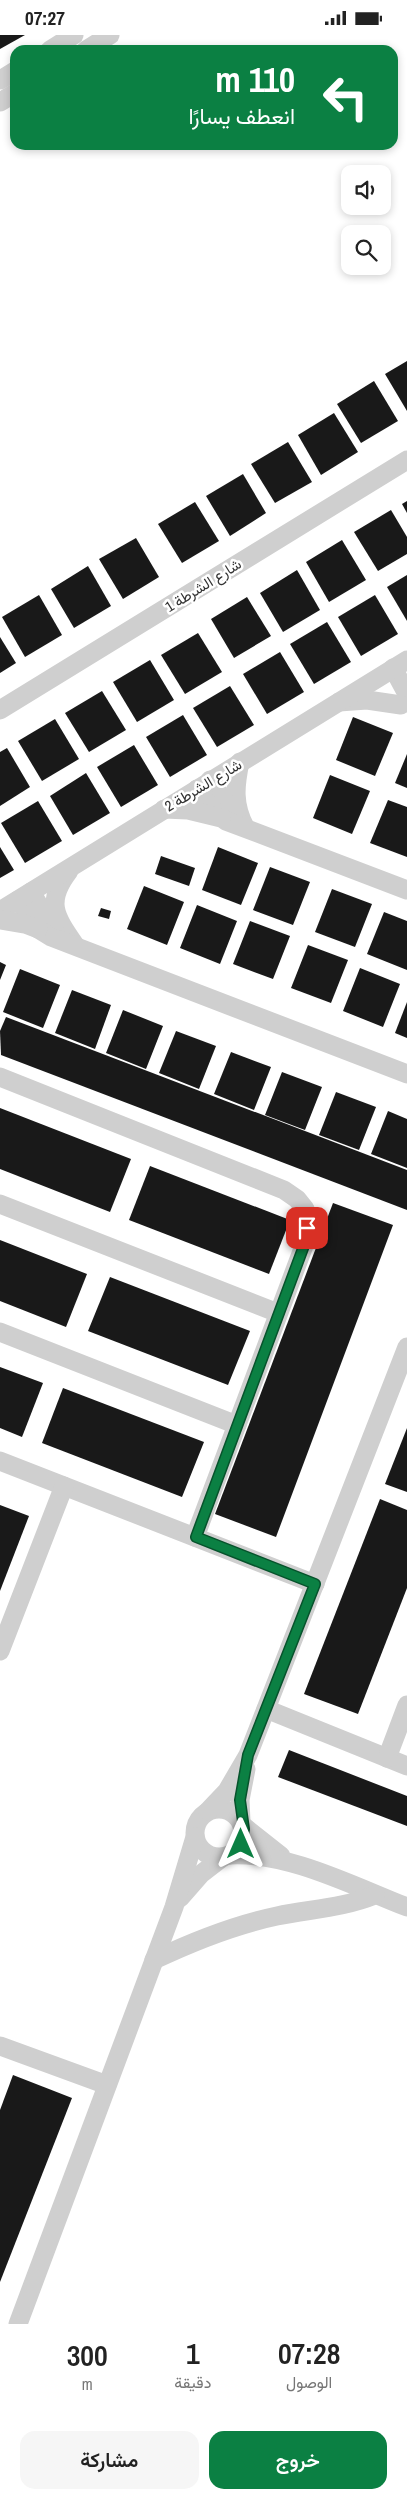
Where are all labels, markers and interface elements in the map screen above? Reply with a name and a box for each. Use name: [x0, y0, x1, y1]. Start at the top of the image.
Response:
text: 07:27: [25, 5, 65, 31]
text: 110 m: [215, 56, 295, 103]
icon: left: [313, 65, 378, 130]
text: انعطف يسارًا: [188, 101, 295, 131]
map controls: [341, 165, 391, 275]
button: sound: [341, 165, 391, 215]
button: search: [341, 225, 391, 275]
street label: شارع الشرطة 1: [161, 553, 246, 618]
street label: شارع الشرطة 2: [161, 754, 246, 817]
pin: [286, 1207, 328, 1249]
icon: arrive: [293, 1214, 321, 1242]
position arrow: [214, 1817, 266, 1869]
text: 1: [186, 2333, 200, 2373]
text: 07:28: [278, 2333, 340, 2373]
text: 300: [67, 2335, 108, 2375]
text: دقيقة: [174, 2371, 211, 2393]
text: الوصول: [286, 2371, 332, 2393]
text: m: [82, 2373, 93, 2395]
button: مشاركة: [20, 2431, 199, 2489]
button: خروج: [209, 2431, 387, 2489]

